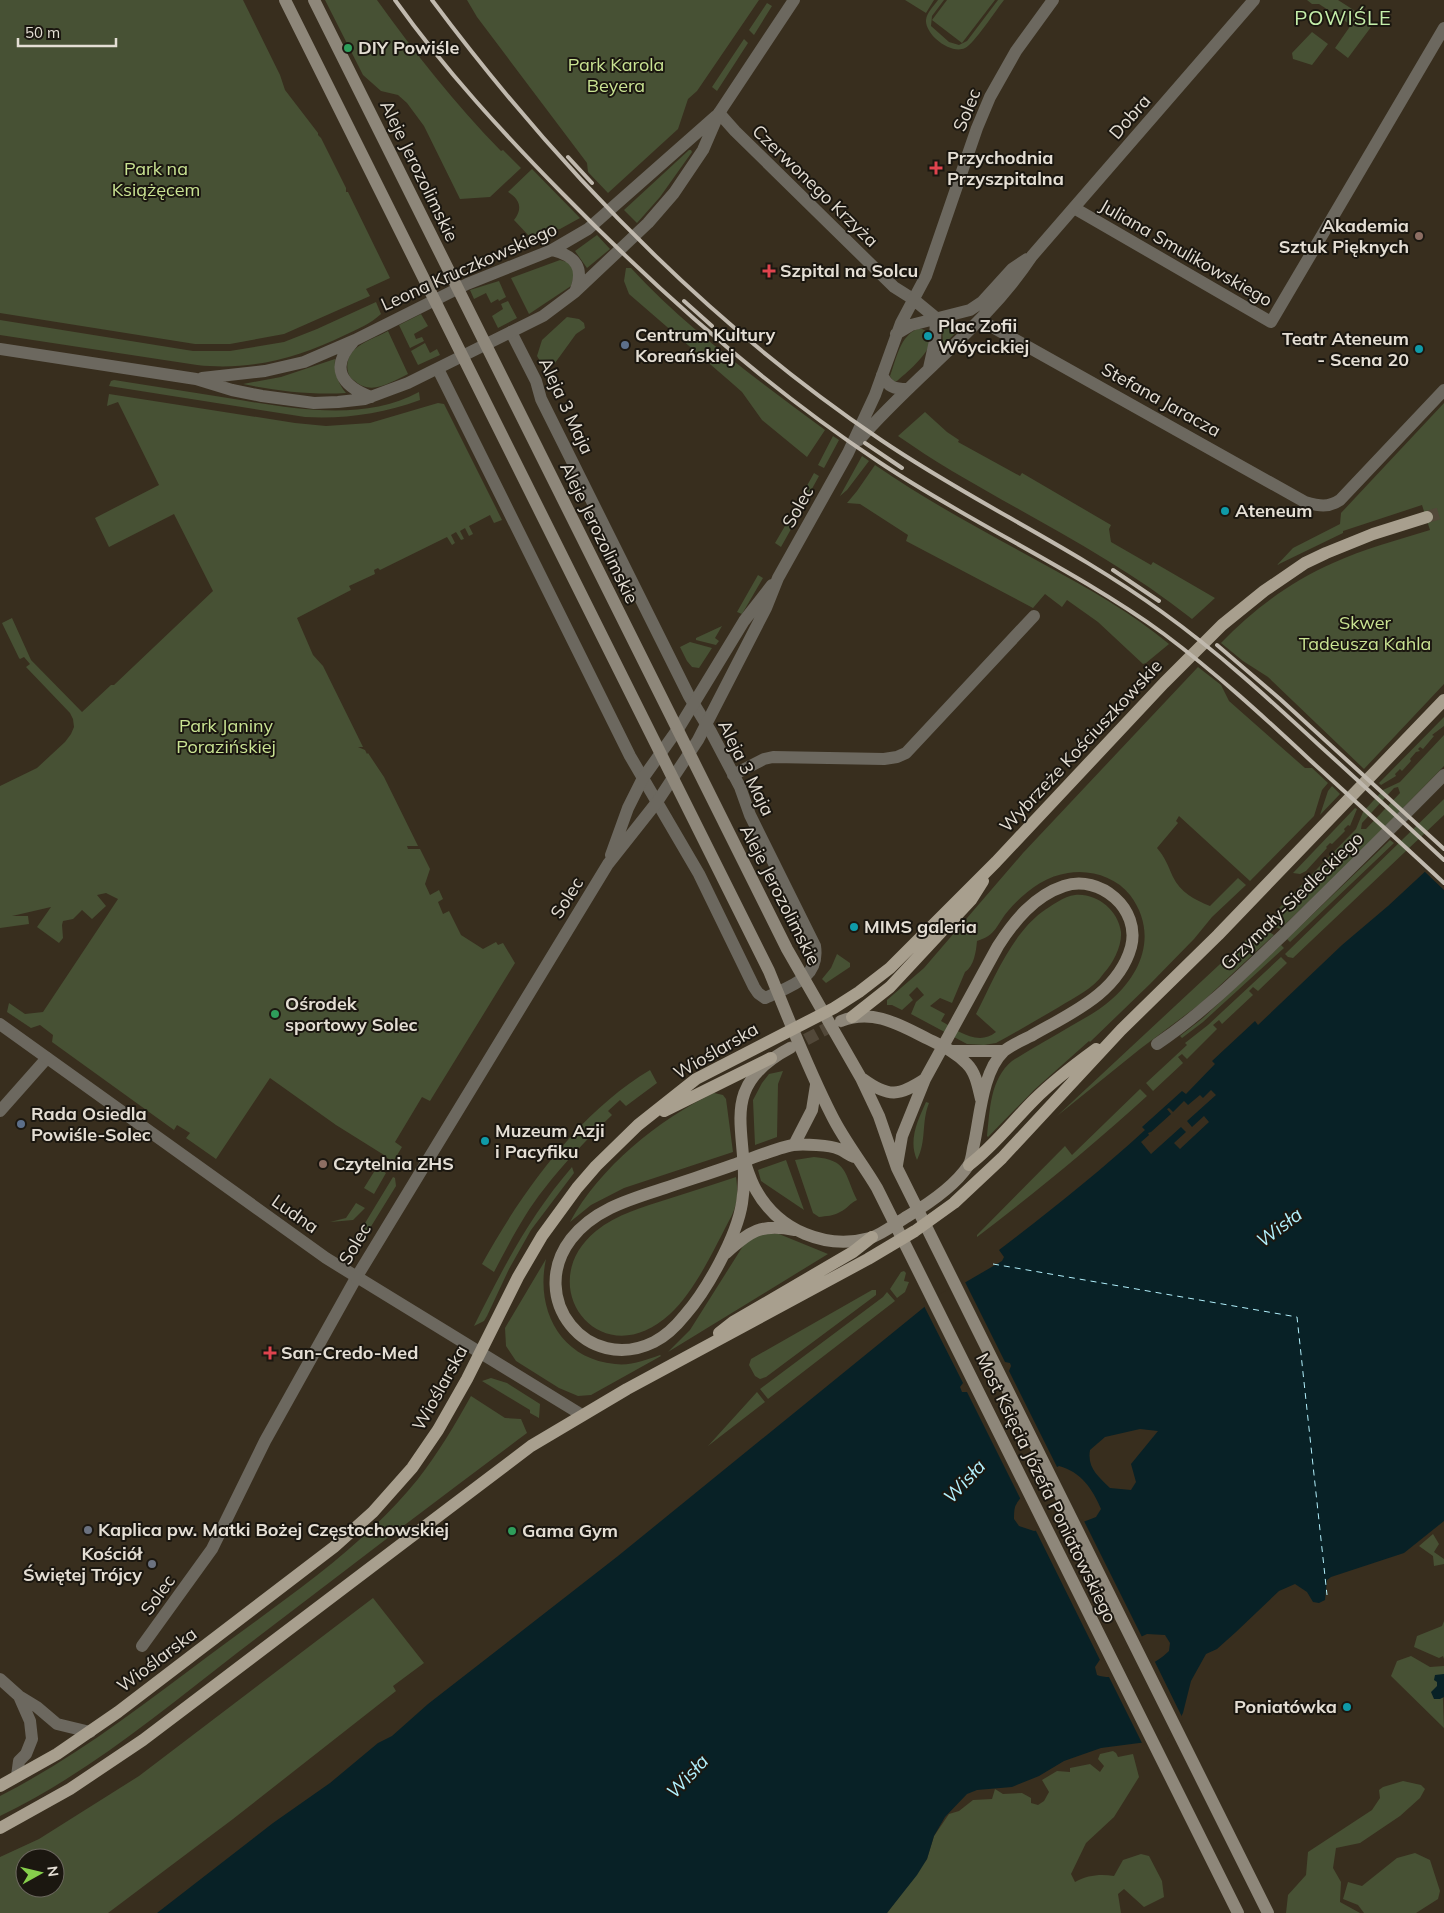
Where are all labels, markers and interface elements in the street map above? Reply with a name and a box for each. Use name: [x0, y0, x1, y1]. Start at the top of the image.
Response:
district label: POWIŚLE: [1294, 5, 1392, 30]
scale bar: [18, 15, 115, 47]
text: 50 m: [25, 23, 60, 42]
place label: DIY Powiśle: [358, 36, 459, 59]
marker: DIY Powiśle: [342, 42, 354, 54]
park label: Park Karola Beyera: [568, 53, 664, 97]
street label: Solec: [948, 85, 986, 135]
street label: Dobra: [1104, 90, 1155, 144]
street label: Aleje Jerozolimskie: [375, 96, 464, 245]
street label: Czerwonego Krzyża: [747, 119, 883, 252]
place label: Przychodnia Przyszpitalna: [947, 146, 1064, 190]
park label: Park na Książęcem: [112, 157, 200, 201]
marker: Przychodnia Przyszpitalna: [929, 161, 943, 175]
street label: Juliana Smulikowskiego: [1096, 194, 1277, 311]
place label: Akademia Sztuk Pięknych: [1279, 214, 1409, 258]
street label: Leona Kruczkowskiego: [377, 217, 560, 316]
marker: Akademia Sztuk Pięknych: [1413, 230, 1425, 242]
place label: Szpital na Solcu: [780, 259, 918, 282]
marker: Szpital na Solcu: [762, 264, 776, 278]
place label: Plac Zofii Wóycickiej: [938, 314, 1029, 358]
place label: Centrum Kultury Koreańskiej: [635, 323, 776, 367]
place label: Teatr Ateneum - Scena 20: [1282, 327, 1409, 371]
marker: Plac Zofii Wóycickiej: [922, 330, 934, 342]
marker: Centrum Kultury Koreańskiej: [619, 339, 631, 351]
marker: Teatr Ateneum - Scena 20: [1413, 343, 1425, 355]
street label: Aleja 3 Maja: [534, 354, 599, 458]
street label: Stefana Jaracza: [1098, 357, 1225, 442]
street label: Aleje Jerozolimskie: [555, 458, 644, 607]
street label: Solec: [777, 482, 818, 532]
place label: Ateneum: [1235, 499, 1312, 522]
marker: Ateneum: [1219, 505, 1231, 517]
park label: Skwer Tadeusza Kahla: [1299, 611, 1431, 655]
street label: Wybrzeże Kościuszkowskie: [994, 654, 1167, 837]
park label: Park Janiny Porazińskiej: [176, 714, 276, 758]
street label: Aleja 3 Maja: [713, 716, 780, 820]
street label: Aleje Jerozolimskie: [735, 821, 826, 969]
street label: Grzymały-Siedleckiego: [1216, 827, 1368, 975]
street label: Solec: [545, 873, 588, 923]
place label: MIMS galeria: [864, 915, 977, 938]
marker: MIMS galeria: [848, 921, 860, 933]
place label: Ośrodek sportowy Solec: [285, 992, 418, 1036]
marker: Ośrodek sportowy Solec: [269, 1008, 281, 1020]
street label: Wioślarska: [669, 1017, 762, 1084]
place label: Rada Osiedla Powiśle-Solec: [31, 1102, 151, 1146]
marker: Rada Osiedla Powiśle-Solec: [15, 1118, 27, 1130]
place label: Muzeum Azji i Pacyfiku: [495, 1119, 605, 1163]
marker: Muzeum Azji i Pacyfiku: [479, 1135, 491, 1147]
place label: Czytelnia ZHS: [333, 1152, 454, 1175]
marker: Czytelnia ZHS: [317, 1158, 329, 1170]
street label: Ludna: [267, 1189, 323, 1238]
water label: Wisła: [1251, 1202, 1307, 1252]
street label: Solec: [333, 1219, 376, 1269]
place label: San-Credo-Med: [281, 1341, 418, 1364]
street label: Wioślarska: [407, 1341, 472, 1434]
marker: San-Credo-Med: [263, 1346, 277, 1360]
street label: Most Księcia Józefa Poniatowskiego: [971, 1349, 1122, 1627]
water label: Wisła: [938, 1454, 990, 1508]
place label: Kaplica pw. Matki Bożej Częstochowskiej: [98, 1518, 449, 1541]
place label: Gama Gym: [522, 1519, 618, 1542]
marker: Kaplica pw. Matki Bożej Częstochowskiej: [82, 1524, 94, 1536]
marker: Gama Gym: [506, 1525, 518, 1537]
place label: Kościół Świętej Trójcy: [23, 1542, 143, 1586]
marker: Kościół Świętej Trójcy: [146, 1558, 158, 1570]
street label: Solec: [135, 1570, 180, 1619]
street label: Wioślarska: [112, 1622, 201, 1697]
place label: Poniatówka: [1234, 1695, 1337, 1718]
marker: Poniatówka: [1341, 1701, 1353, 1713]
water label: Wisła: [661, 1749, 713, 1803]
north arrow: [15, 1848, 65, 1898]
text: N: [43, 1865, 63, 1878]

